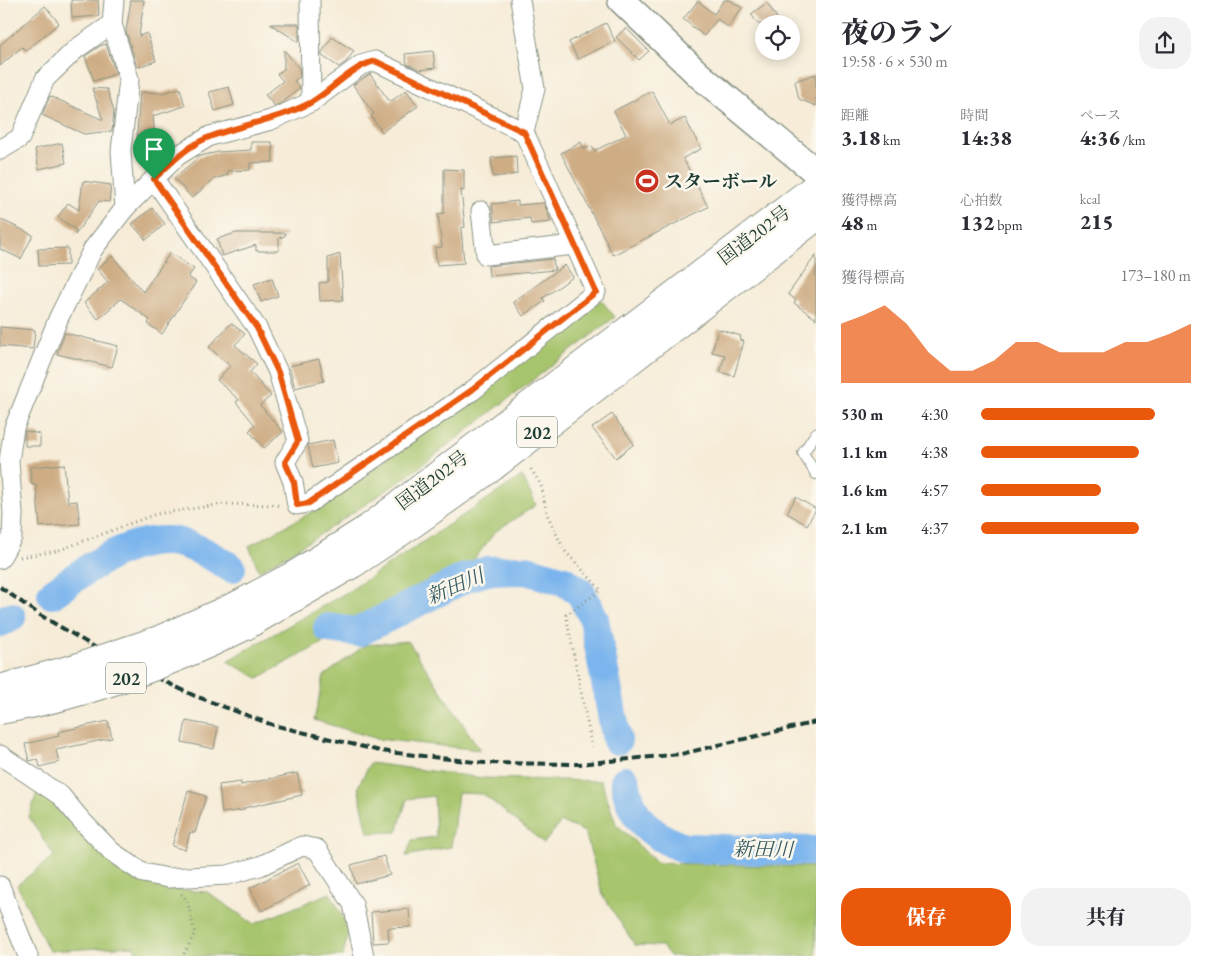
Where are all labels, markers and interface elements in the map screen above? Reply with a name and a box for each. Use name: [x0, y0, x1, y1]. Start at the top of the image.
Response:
text: 夜のラン: [841, 14, 953, 50]
map controls: [755, 15, 800, 60]
button: locate: [755, 15, 800, 60]
button: share: [1139, 17, 1191, 69]
text: 19:58 · 6 × 530 m: [841, 51, 948, 72]
text: 距離: [841, 106, 869, 124]
text: 時間: [960, 106, 988, 124]
text: ペース: [1080, 106, 1121, 124]
text: 3.18: [841, 124, 880, 151]
text: 14:38: [960, 124, 1012, 151]
text: 4:36: [1080, 124, 1120, 151]
pin: [133, 128, 175, 179]
text: km: [880, 131, 901, 149]
text: /km: [1120, 131, 1146, 149]
icon: arrive: [140, 135, 168, 163]
sports icon: スターボール: [634, 168, 660, 194]
place label: スターボール: [664, 169, 778, 194]
text: kcal: [1080, 190, 1101, 208]
text: 獲得標高: [841, 191, 897, 209]
text: 心拍数: [960, 191, 1002, 209]
street label: 国道202号: [713, 200, 795, 270]
text: 215: [1080, 208, 1114, 235]
text: 48: [841, 209, 864, 236]
text: 132: [960, 209, 994, 236]
text: m: [864, 216, 877, 234]
text: bpm: [994, 216, 1023, 234]
text: 173–180 m: [1120, 265, 1191, 286]
text: 獲得標高: [841, 267, 905, 288]
text: 530 m: [841, 404, 883, 425]
text: 4:30: [921, 404, 948, 425]
road number: 202: [517, 417, 557, 448]
text: 1.1 km: [841, 442, 887, 463]
text: 4:38: [921, 442, 948, 463]
street label: 国道202号: [391, 445, 473, 515]
text: 1.6 km: [841, 480, 887, 501]
text: 4:57: [921, 480, 948, 501]
text: 2.1 km: [841, 518, 887, 539]
text: 4:37: [921, 518, 948, 539]
water label: 新田川: [422, 562, 490, 610]
road number: 202: [106, 662, 146, 694]
water label: 新田川: [733, 835, 795, 863]
button: 保存: [841, 888, 1011, 946]
button: 共有: [1021, 888, 1191, 946]

